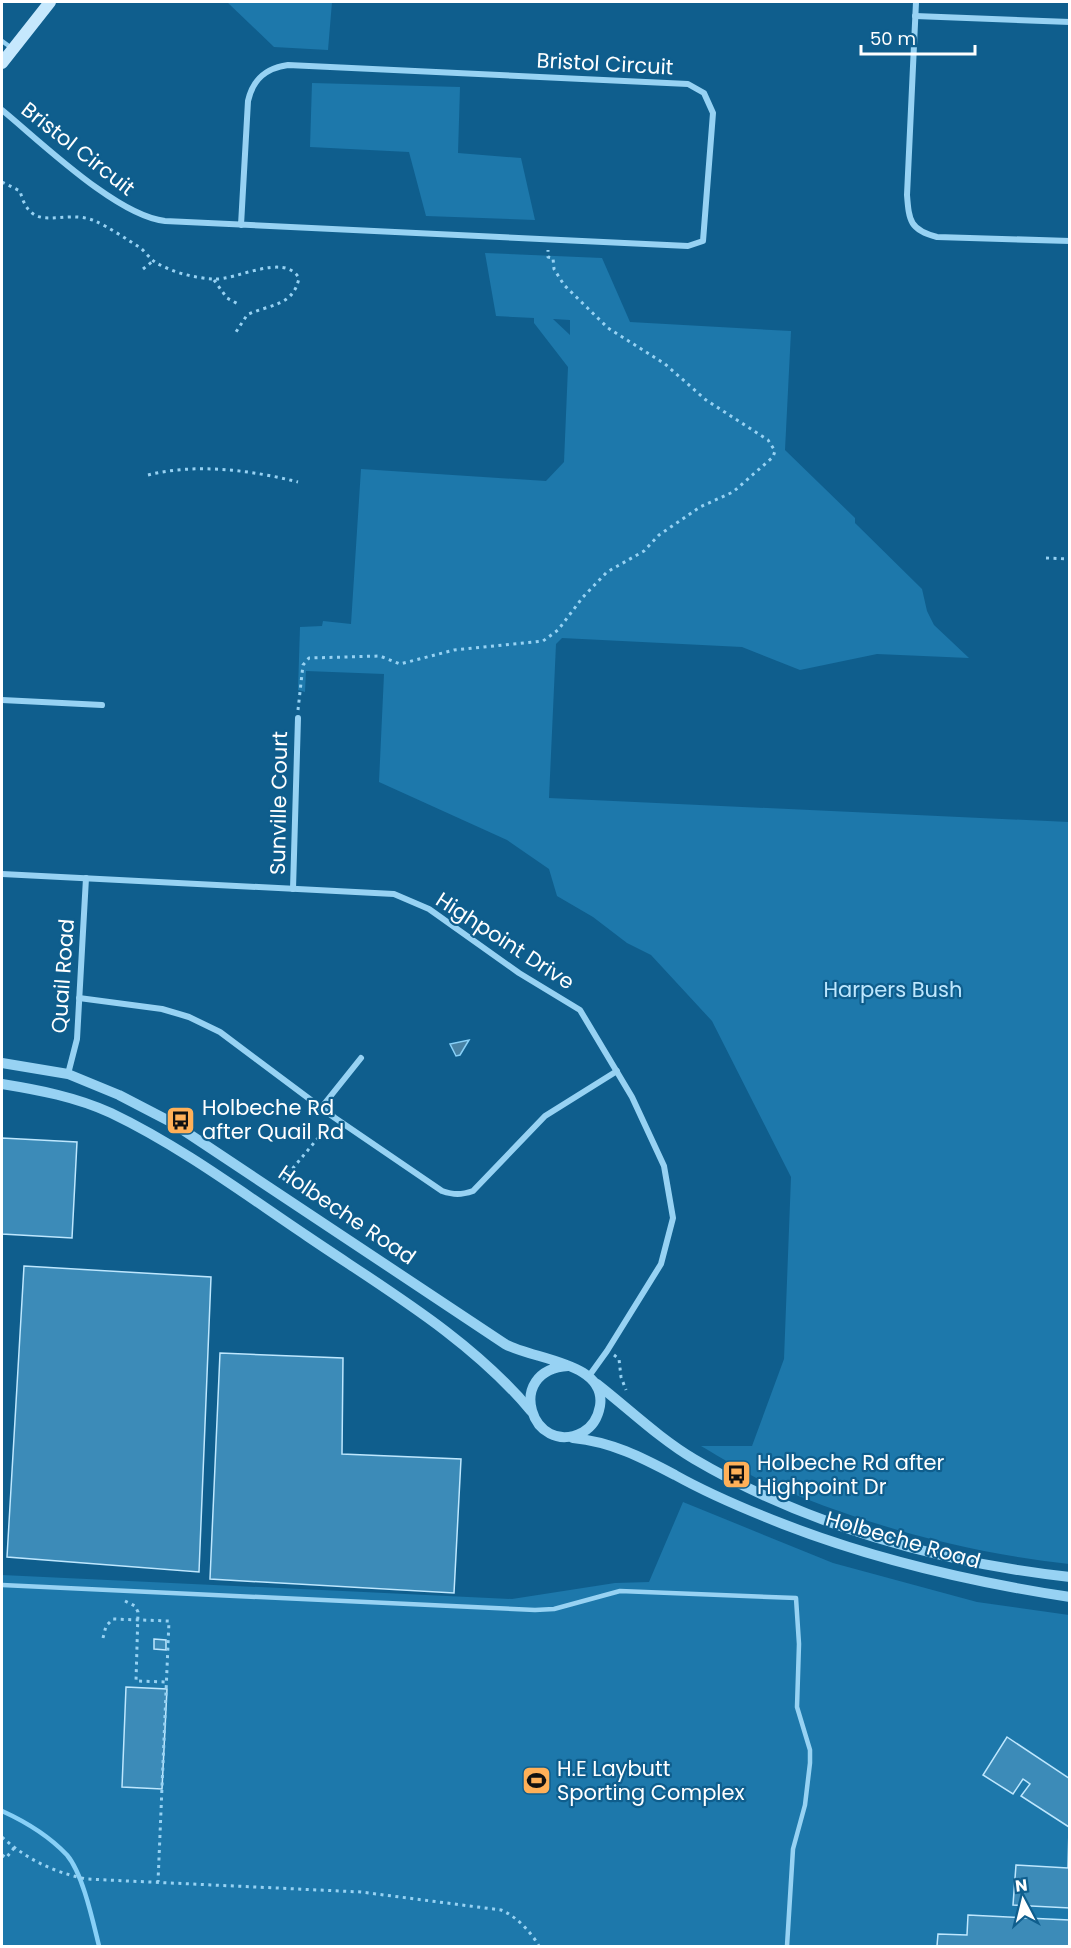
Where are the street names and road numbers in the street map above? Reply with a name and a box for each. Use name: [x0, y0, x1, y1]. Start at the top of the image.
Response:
street label: Bristol Circuit: [536, 45, 674, 82]
street label: Bristol Circuit: [15, 95, 141, 202]
street label: Sunville Court: [263, 731, 294, 875]
street label: Highpoint Drive: [430, 885, 580, 996]
street label: Quail Road: [44, 918, 81, 1034]
street label: Holbeche Road: [273, 1158, 422, 1271]
street label: Holbeche Road: [822, 1504, 984, 1575]

